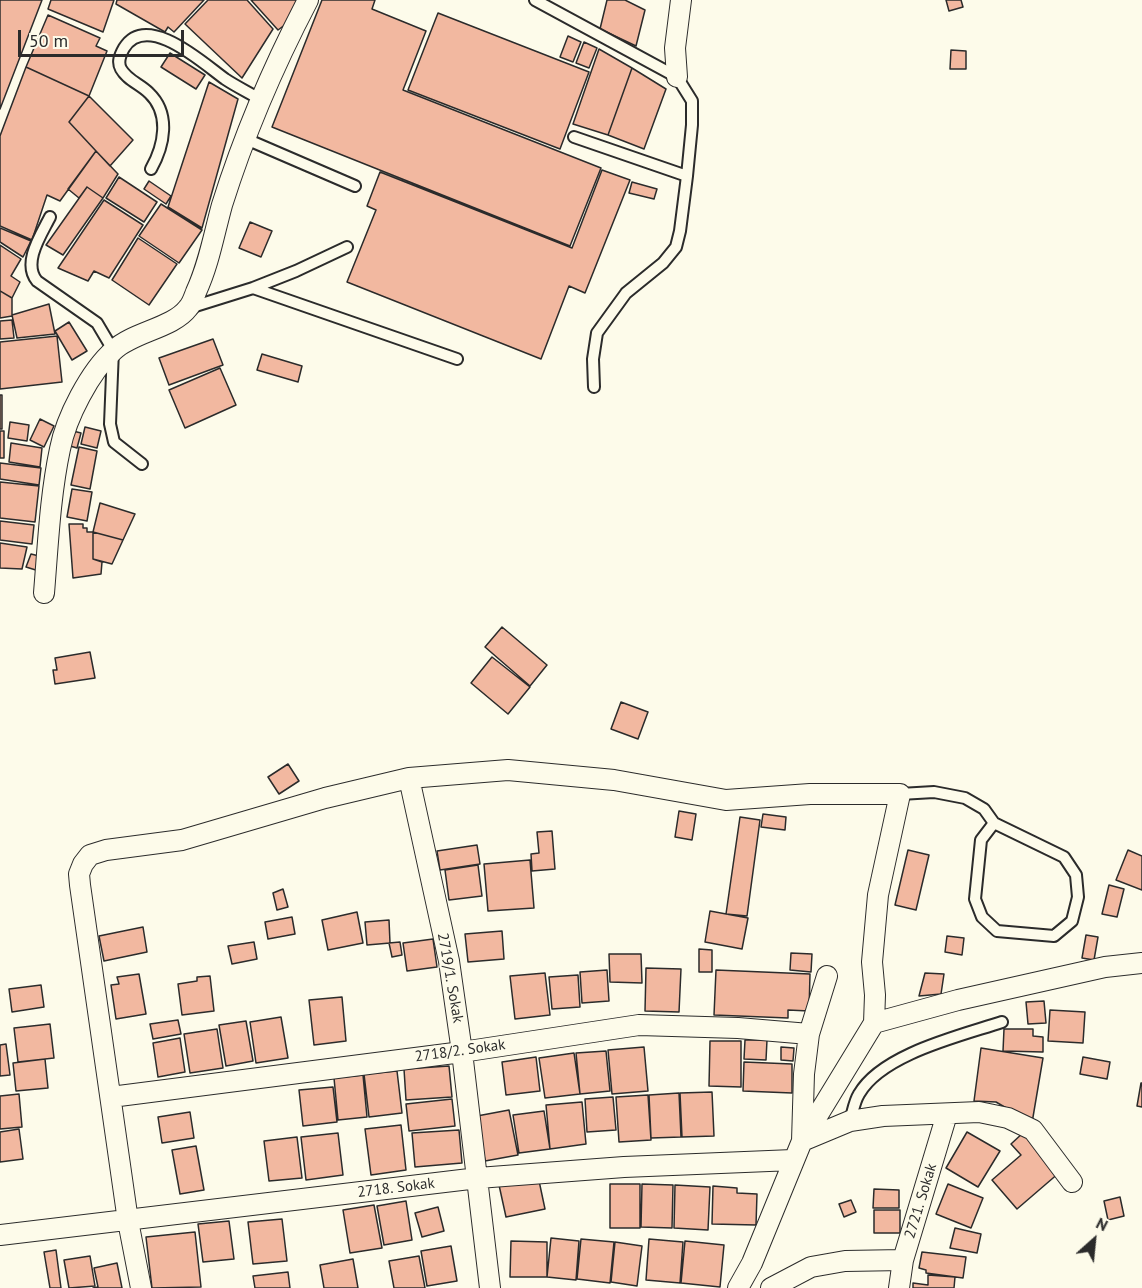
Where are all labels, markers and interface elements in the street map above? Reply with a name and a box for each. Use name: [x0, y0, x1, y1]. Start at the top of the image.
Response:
scale bar: [21, 18, 188, 56]
text: 50 m: [29, 29, 68, 52]
street label: 2719/1. Sokak: [433, 932, 467, 1024]
street label: 2718/2. Sokak: [414, 1036, 506, 1066]
street label: 2721. Sokak: [901, 1161, 941, 1241]
street label: 2718. Sokak: [356, 1174, 436, 1202]
north arrow: [1064, 1210, 1124, 1270]
text: N: [1093, 1213, 1111, 1235]

